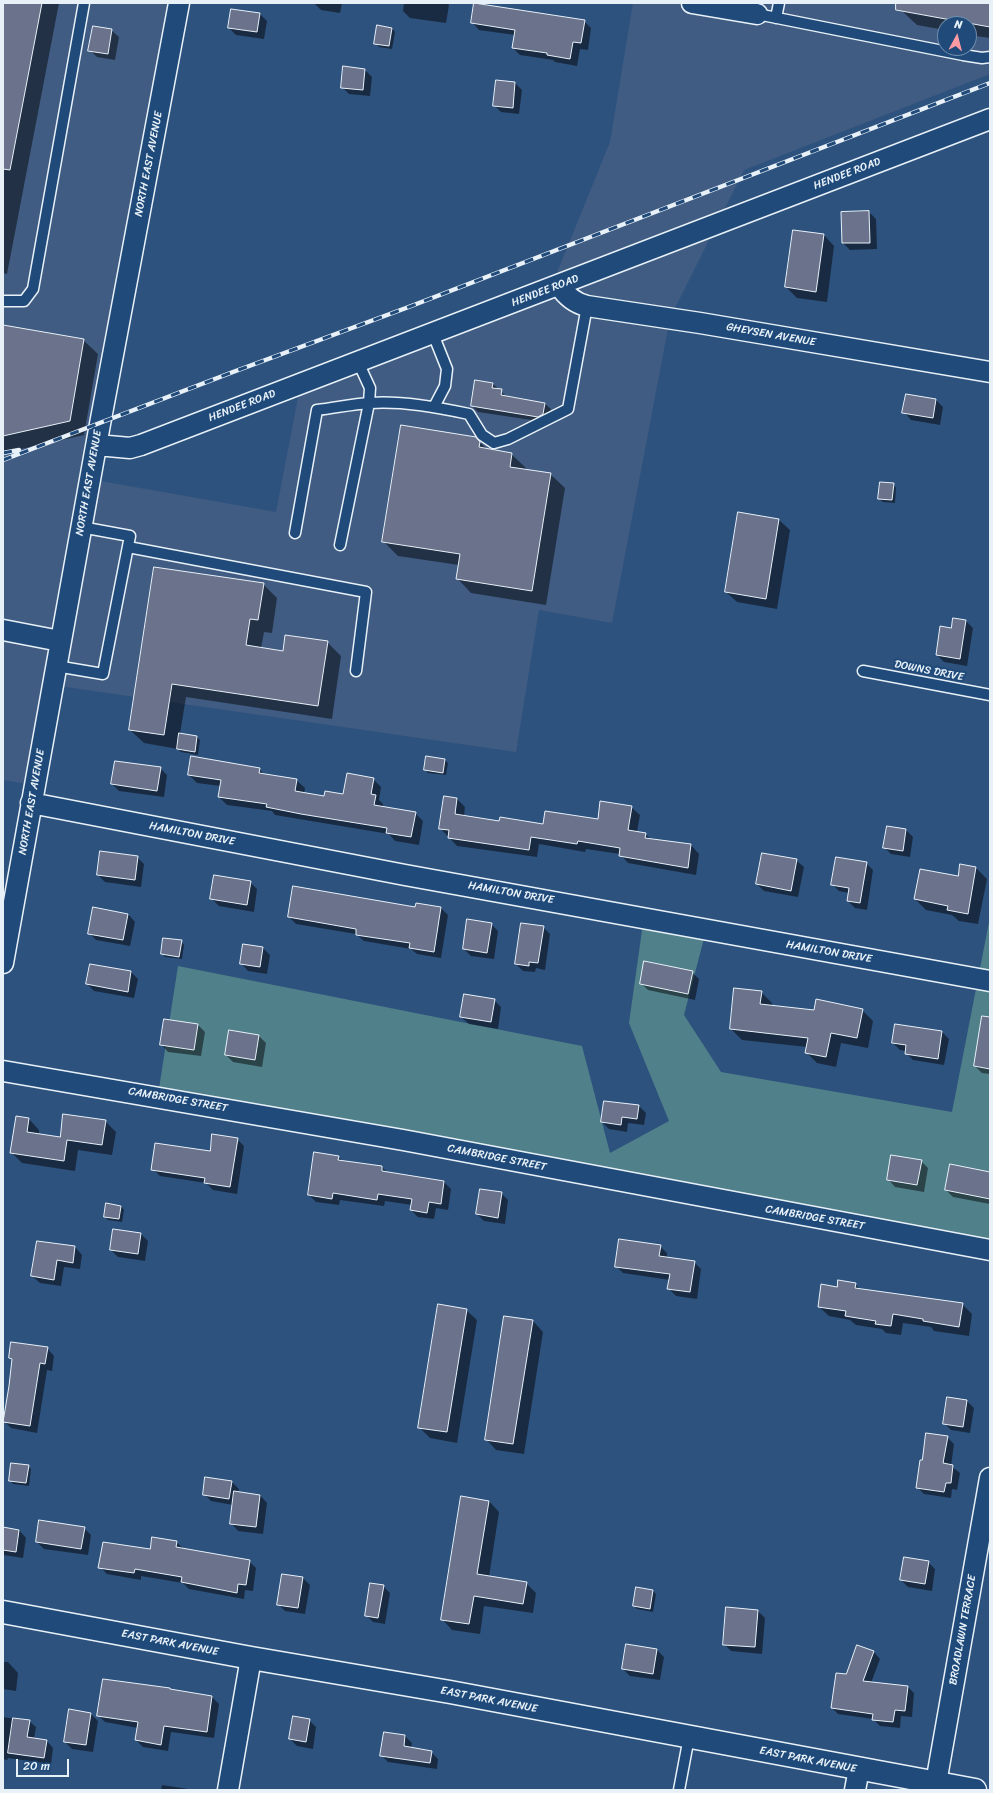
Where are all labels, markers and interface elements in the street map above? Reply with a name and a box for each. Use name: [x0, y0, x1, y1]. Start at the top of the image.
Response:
text: N: [953, 15, 963, 34]
north arrow: [937, 16, 977, 56]
street label: NORTH EAST AVENUE: [132, 110, 166, 218]
street label: HENDEE ROAD: [812, 155, 882, 193]
street label: HENDEE ROAD: [510, 272, 580, 310]
street label: GHEYSEN AVENUE: [725, 321, 817, 349]
street label: HENDEE ROAD: [207, 387, 277, 425]
street label: NORTH EAST AVENUE: [73, 429, 105, 537]
street label: DOWNS DRIVE: [893, 658, 965, 684]
street label: NORTH EAST AVENUE: [16, 748, 48, 856]
street label: HAMILTON DRIVE: [148, 819, 236, 849]
street label: HAMILTON DRIVE: [467, 879, 555, 907]
street label: HAMILTON DRIVE: [785, 938, 873, 966]
street label: CAMBRIDGE STREET: [127, 1085, 229, 1115]
street label: CAMBRIDGE STREET: [446, 1142, 548, 1174]
street label: CAMBRIDGE STREET: [764, 1203, 866, 1233]
street label: BROADLAWN TERRACE: [947, 1574, 979, 1686]
street label: EAST PARK AVENUE: [120, 1627, 220, 1659]
street label: EAST PARK AVENUE: [439, 1684, 539, 1716]
street label: EAST PARK AVENUE: [758, 1744, 858, 1776]
scale bar: [18, 1751, 71, 1777]
text: 20 m: [23, 1755, 50, 1777]

